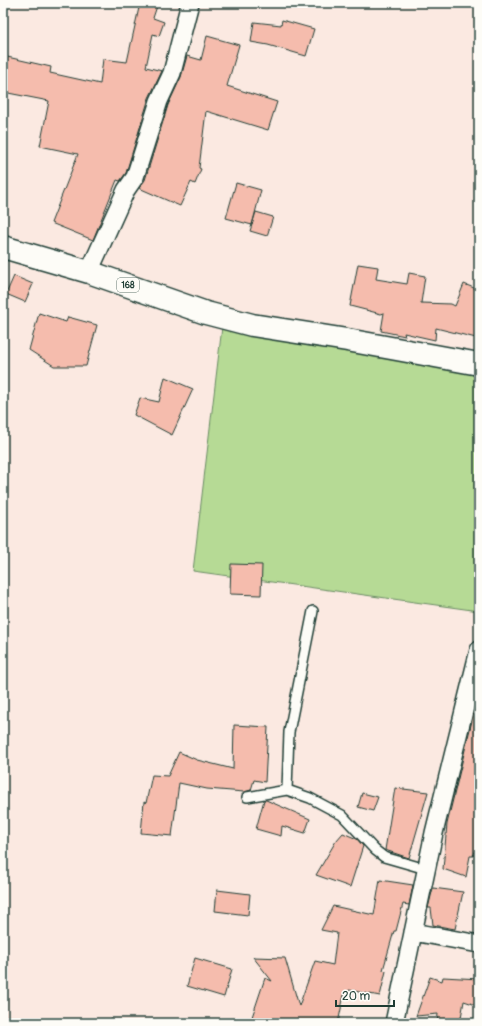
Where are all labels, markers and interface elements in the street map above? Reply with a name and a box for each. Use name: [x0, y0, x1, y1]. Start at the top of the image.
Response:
road number: 168: [117, 278, 139, 292]
scale bar: [336, 982, 394, 1008]
text: 20 m: [342, 989, 371, 1004]

